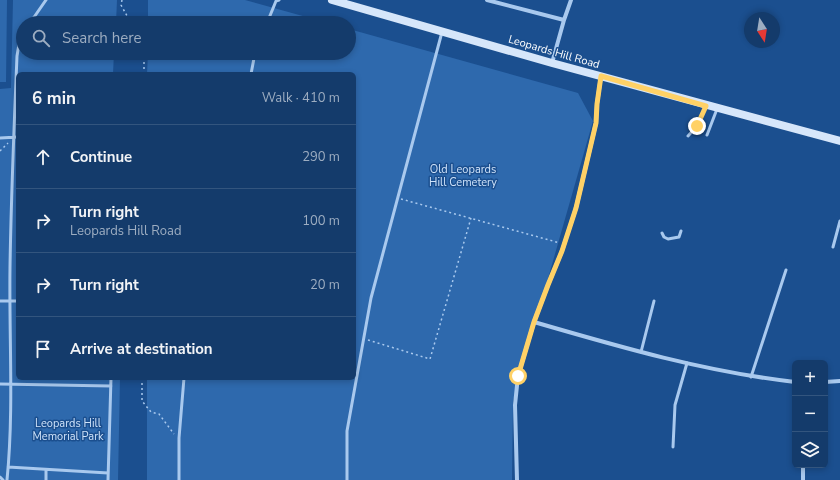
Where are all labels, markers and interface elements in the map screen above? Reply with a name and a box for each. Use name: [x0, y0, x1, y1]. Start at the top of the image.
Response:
north arrow: [744, 12, 780, 48]
search box: [16, 16, 356, 60]
icon: search: [30, 27, 52, 49]
text: Search here: [62, 28, 142, 48]
street label: Leopards Hill Road: [507, 32, 601, 72]
text: 6 min: [32, 87, 76, 110]
text: Walk · 410 m: [262, 89, 340, 107]
route end: [688, 117, 706, 135]
icon: ahead: [32, 146, 54, 168]
text: Continue: [70, 147, 132, 167]
text: 290 m: [302, 148, 340, 166]
park label: Old Leopards Hill Cemetery: [429, 162, 497, 190]
text: Turn right: [70, 202, 139, 222]
icon: right: [32, 210, 54, 232]
text: 100 m: [302, 212, 340, 230]
text: Leopards Hill Road: [70, 222, 182, 240]
icon: right: [32, 274, 54, 296]
text: Turn right: [70, 275, 139, 295]
text: 20 m: [310, 276, 340, 294]
icon: arrive: [32, 338, 54, 360]
text: Arrive at destination: [70, 339, 213, 359]
map controls: [792, 360, 828, 468]
button: +: [792, 360, 828, 396]
route start: [509, 367, 527, 385]
button: −: [792, 396, 828, 432]
park label: Leopards Hill Memorial Park: [32, 416, 104, 444]
button: layers: [792, 432, 828, 468]

